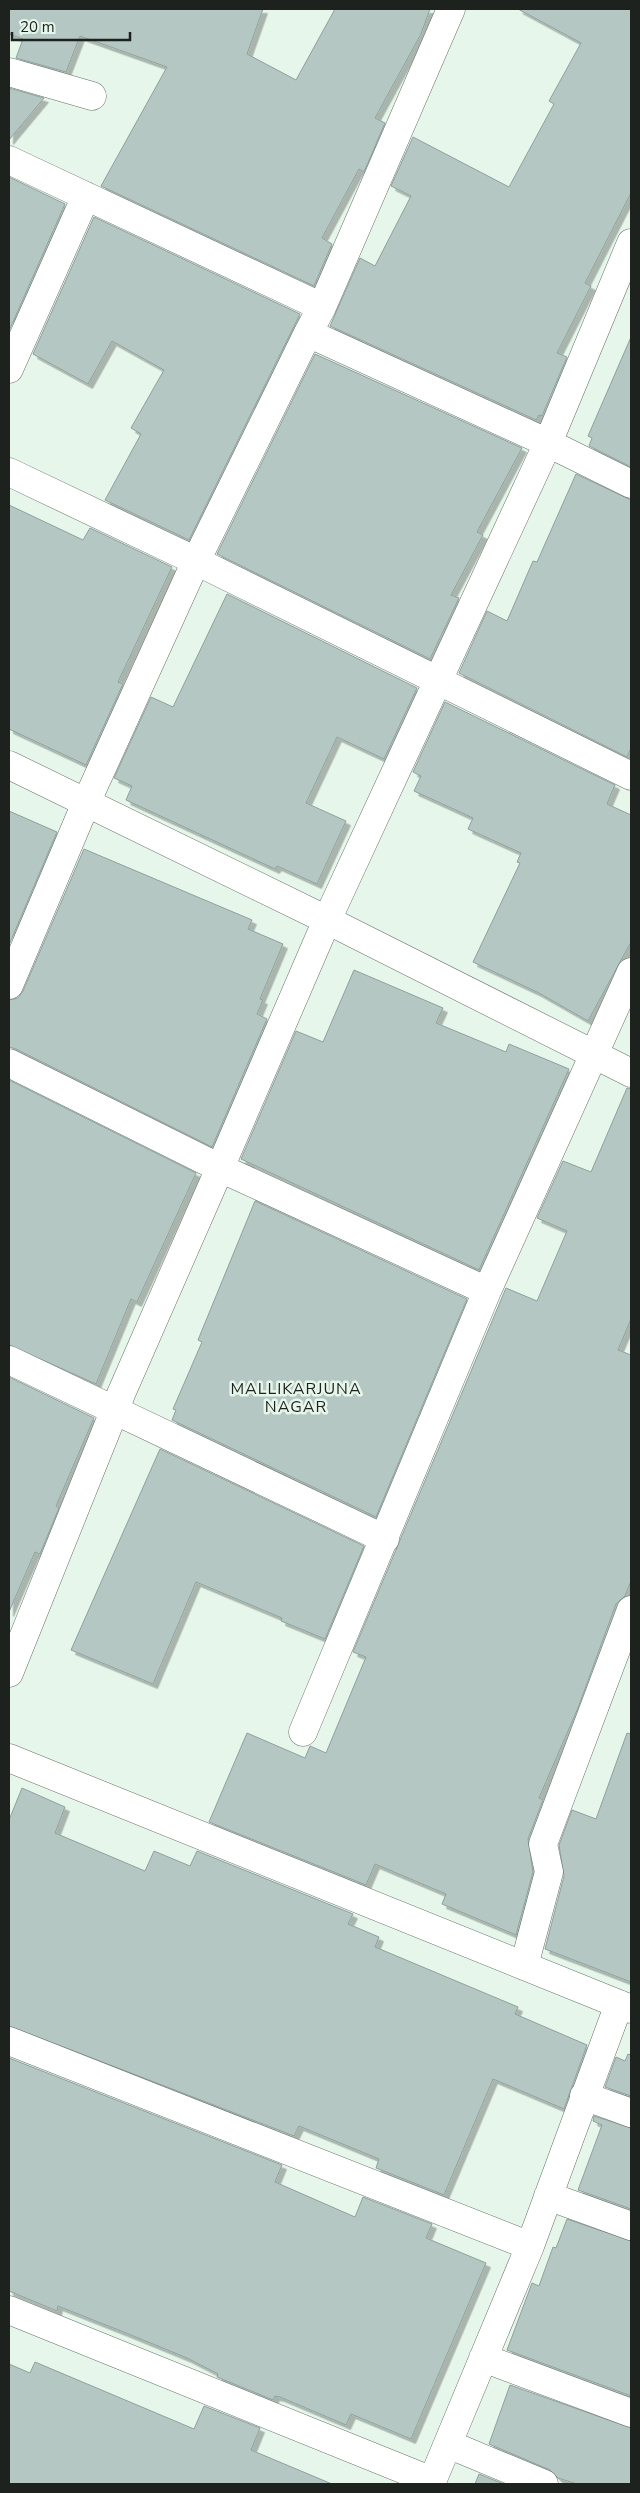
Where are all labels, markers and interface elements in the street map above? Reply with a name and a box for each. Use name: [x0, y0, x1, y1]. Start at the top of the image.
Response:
scale bar: [12, 10, 130, 42]
text: 20 m: [20, 17, 55, 37]
district label: MALLIKARJUNA NAGAR: [230, 1378, 362, 1418]

